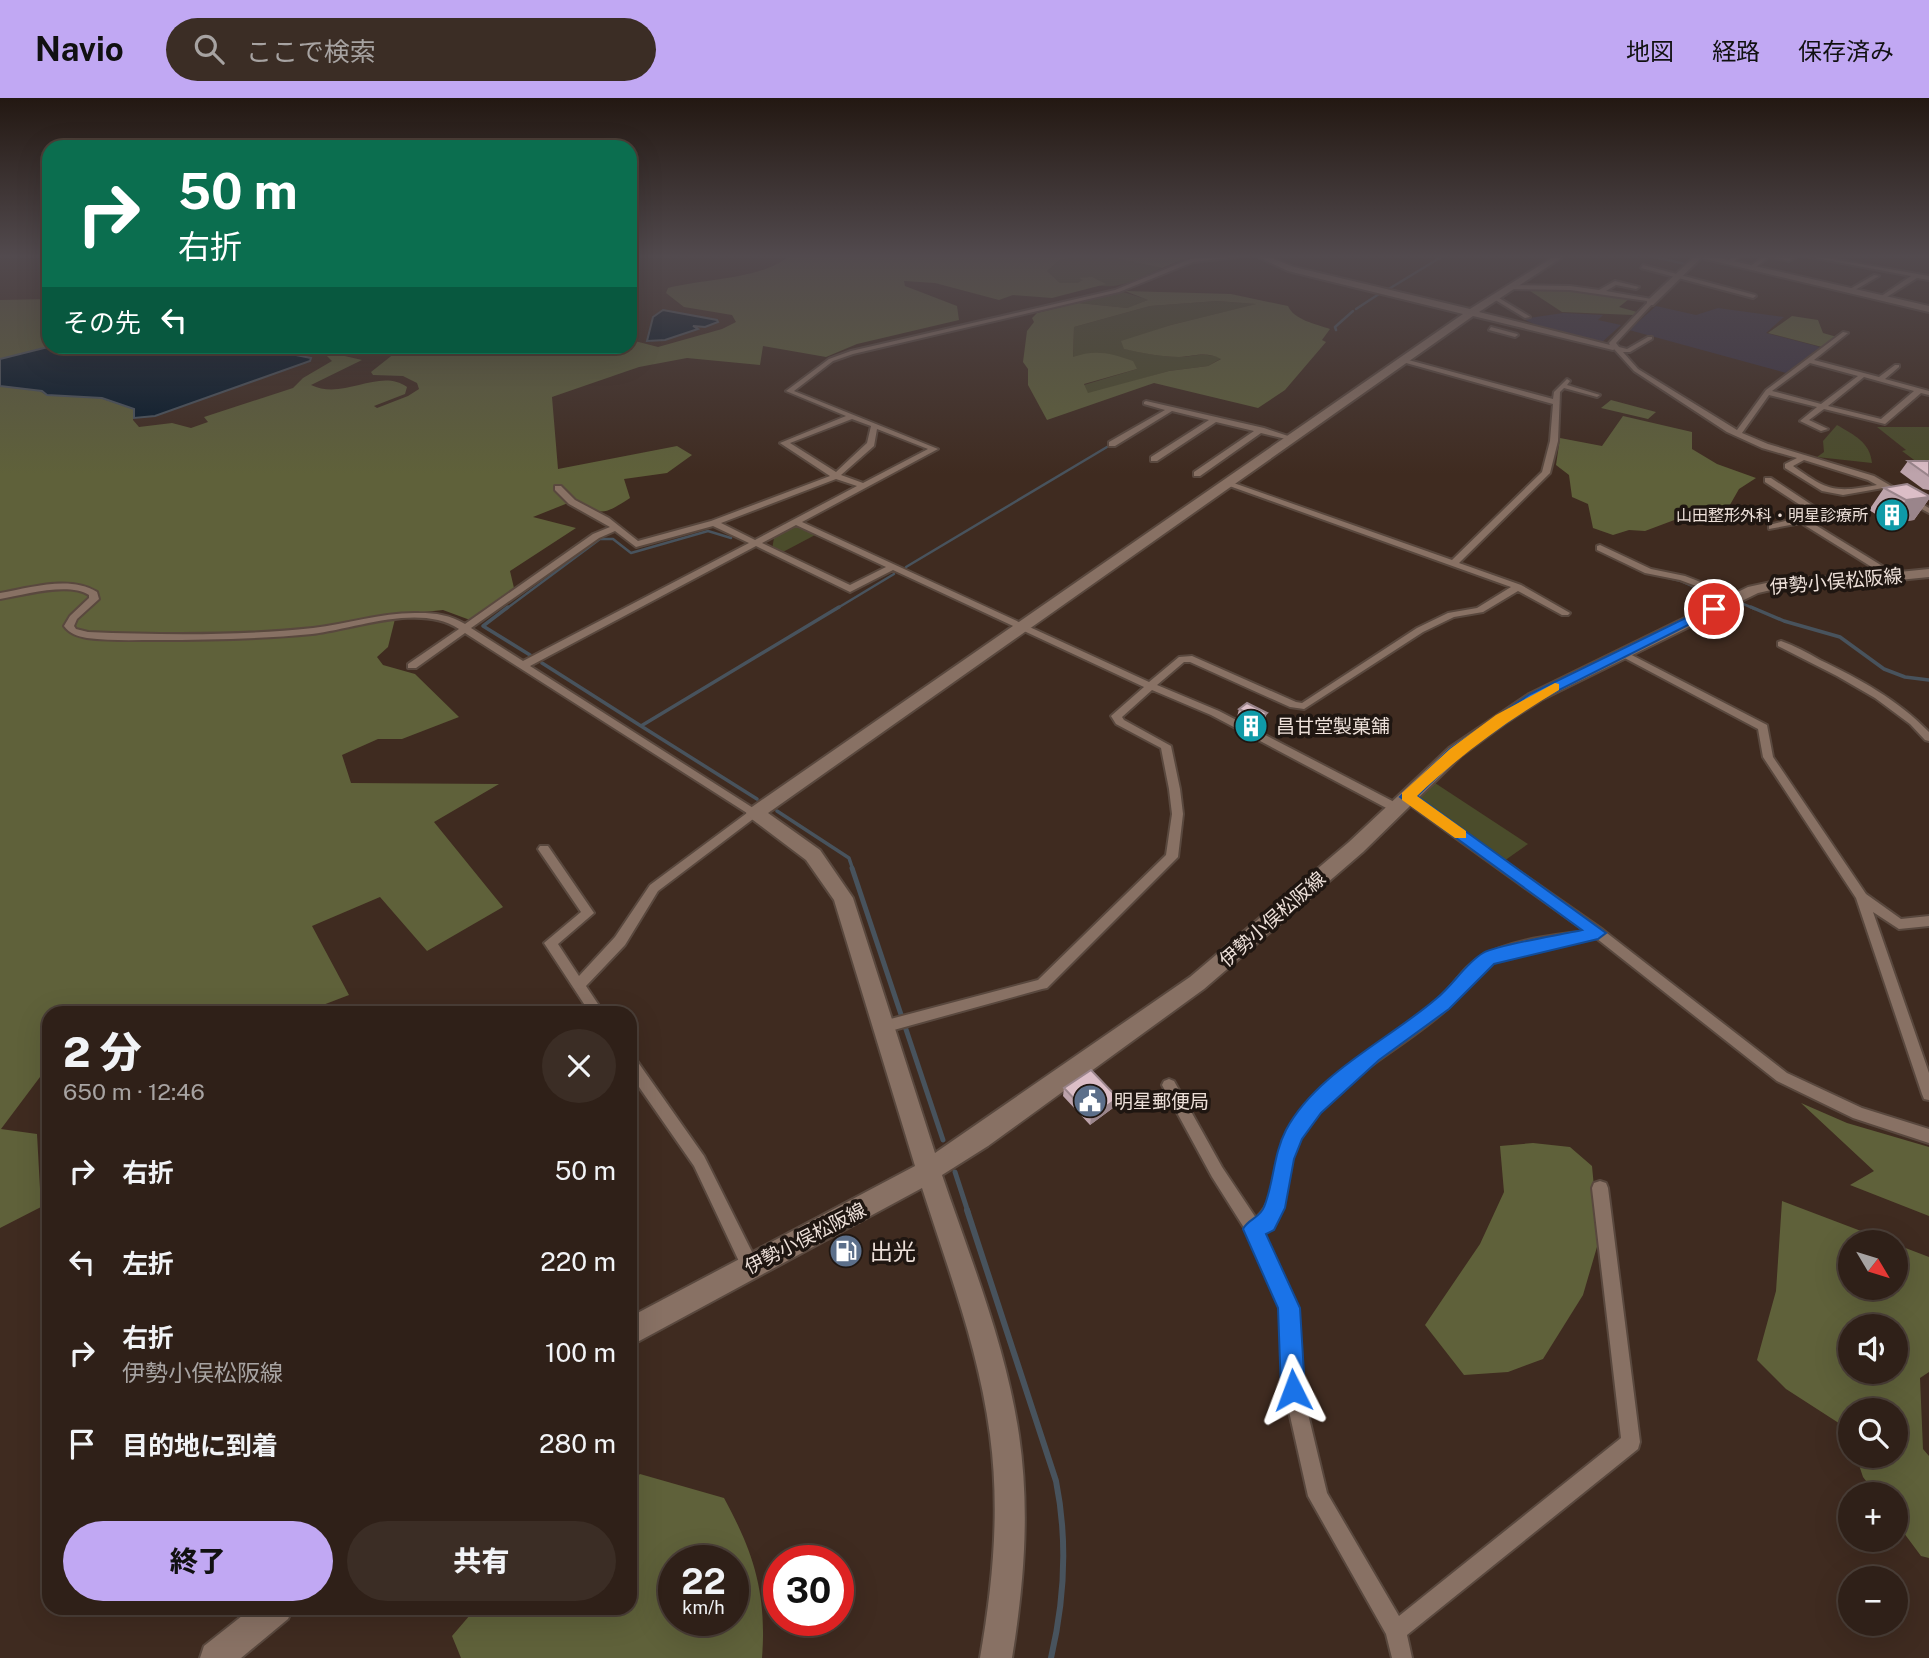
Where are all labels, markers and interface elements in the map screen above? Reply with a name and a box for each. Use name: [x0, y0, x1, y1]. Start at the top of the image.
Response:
search box: [166, 18, 656, 81]
text: Navio: [35, 30, 124, 68]
icon: search: [190, 30, 228, 68]
text: ここで検索: [246, 36, 376, 67]
text: 地図: [1626, 37, 1674, 65]
text: 経路: [1712, 37, 1760, 65]
text: 保存済み: [1798, 37, 1894, 65]
text: 50 m: [178, 162, 298, 220]
icon: right: [63, 168, 154, 259]
text: 右折: [178, 228, 242, 265]
icon: left: [155, 301, 193, 339]
text: その先: [63, 307, 141, 338]
building icon: 山田整形外科・明星診療所: [1873, 496, 1911, 534]
place label: 山田整形外科・明星診療所: [1676, 506, 1868, 525]
street label: 伊勢小俣松阪線: [1769, 564, 1903, 598]
pin: [1684, 579, 1744, 639]
icon: arrive: [1695, 590, 1733, 628]
building icon: 昌甘堂製菓舗: [1232, 707, 1270, 745]
place label: 昌甘堂製菓舗: [1276, 715, 1390, 737]
street label: 伊勢小俣松阪線: [1215, 867, 1329, 971]
text: 2 分: [63, 1027, 142, 1076]
button: close: [542, 1029, 616, 1103]
text: 650 m · 12:46: [63, 1078, 205, 1105]
public building icon: 明星郵便局: [1071, 1082, 1109, 1120]
place label: 明星郵便局: [1114, 1090, 1209, 1112]
icon: right: [63, 1152, 101, 1190]
text: 50 m: [555, 1155, 616, 1186]
text: 右折: [122, 1157, 174, 1188]
street label: 伊勢小俣松阪線: [741, 1198, 869, 1278]
north arrow: [1838, 1230, 1908, 1300]
map controls: [1838, 1230, 1908, 1636]
fuel station icon: 出光: [827, 1232, 865, 1270]
place label: 出光: [870, 1238, 916, 1265]
icon: left: [63, 1243, 101, 1281]
text: 220 m: [540, 1246, 616, 1277]
text: 左折: [122, 1248, 174, 1279]
button: sound: [1838, 1314, 1908, 1384]
text: 右折: [122, 1322, 174, 1353]
icon: right: [63, 1334, 101, 1372]
text: 100 m: [545, 1337, 616, 1368]
position arrow: [1256, 1353, 1330, 1427]
text: 伊勢小俣松阪線: [122, 1359, 283, 1386]
button: search: [1838, 1398, 1908, 1468]
icon: arrive: [63, 1425, 101, 1463]
text: 280 m: [539, 1428, 616, 1459]
text: 目的地に到着: [122, 1430, 278, 1461]
button: +: [1838, 1482, 1908, 1552]
button: 終了: [63, 1521, 333, 1601]
button: 共有: [347, 1521, 616, 1601]
speed limit sign: 30: [763, 1545, 854, 1636]
text: 22: [681, 1561, 726, 1602]
button: −: [1838, 1566, 1908, 1636]
text: km/h: [682, 1597, 725, 1618]

